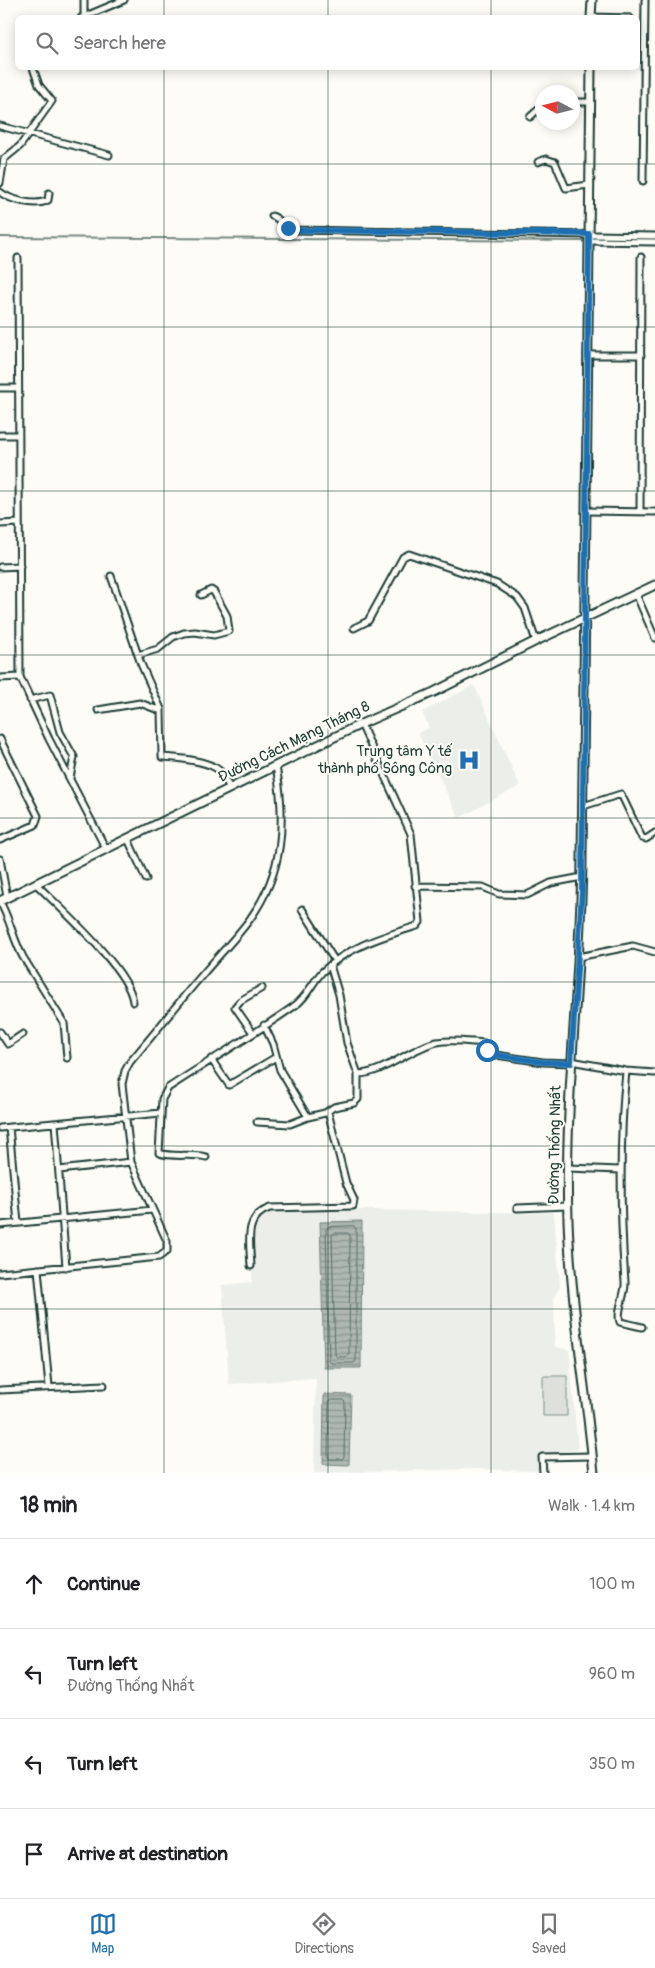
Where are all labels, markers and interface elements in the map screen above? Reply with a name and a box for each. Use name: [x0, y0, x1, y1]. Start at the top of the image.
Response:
search box: [15, 15, 640, 70]
icon: search: [33, 29, 61, 57]
text: Search here: [73, 31, 166, 55]
north arrow: [535, 85, 580, 130]
route end: [277, 217, 300, 240]
street label: Đường Cách Mạng Tháng 8: [215, 697, 373, 787]
place label: Trung tâm Y tế thành phố Sông Công: [317, 742, 453, 778]
hospital icon: Trung tâm Y tế thành phố Sông Công: [456, 747, 482, 773]
route start: [476, 1039, 499, 1062]
street label: Đường Thống Nhất: [544, 1084, 566, 1205]
text: 18 min: [20, 1492, 77, 1519]
text: Walk · 1.4 km: [548, 1496, 635, 1516]
icon: ahead: [20, 1570, 48, 1598]
text: Continue: [67, 1572, 140, 1596]
text: 100 m: [589, 1574, 635, 1594]
text: Turn left: [67, 1652, 137, 1676]
icon: left: [20, 1660, 48, 1688]
text: 960 m: [589, 1664, 635, 1684]
text: Đường Thống Nhất: [67, 1676, 194, 1696]
icon: left: [20, 1750, 48, 1778]
text: Turn left: [67, 1752, 137, 1776]
text: 350 m: [589, 1754, 635, 1774]
icon: arrive: [20, 1840, 48, 1868]
text: Arrive at destination: [67, 1842, 228, 1866]
tab: Map: [89, 1910, 117, 1957]
tab: Directions: [294, 1910, 354, 1957]
tab: Saved: [531, 1910, 566, 1957]

